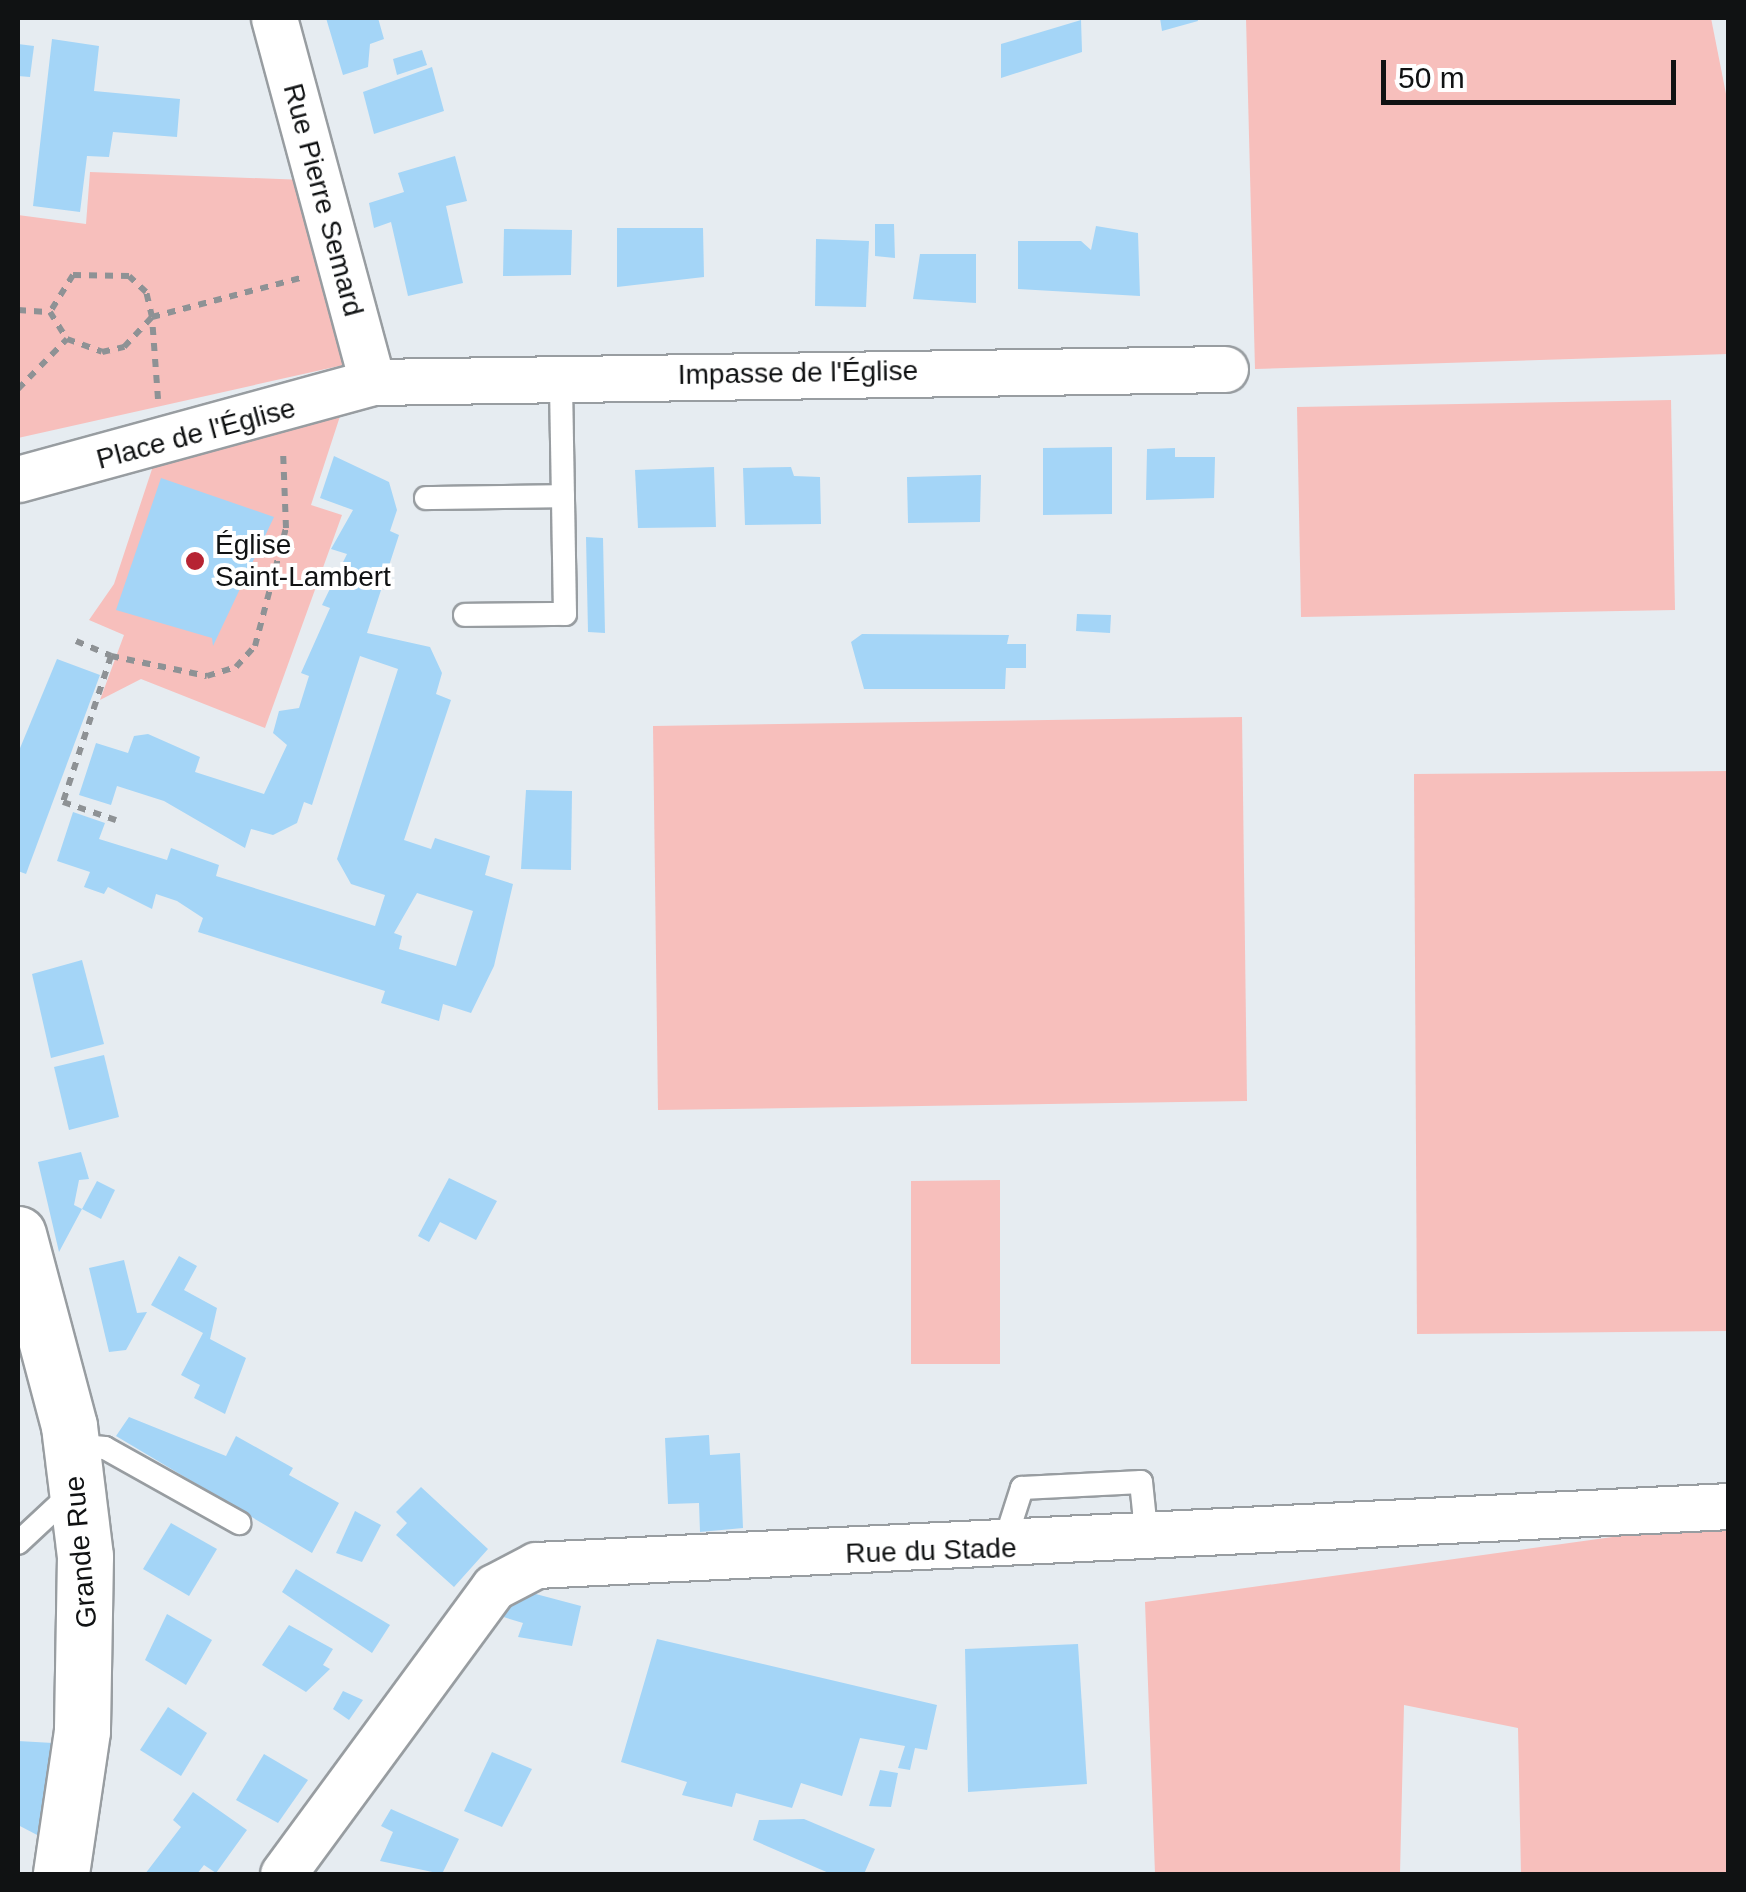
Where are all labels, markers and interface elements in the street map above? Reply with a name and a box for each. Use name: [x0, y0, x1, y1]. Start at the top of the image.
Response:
scale bar: [1386, 40, 1681, 102]
text: 50 m: [1398, 61, 1465, 94]
street label: Rue Pierre Semard: [276, 80, 370, 320]
street label: Impasse de l'Église: [678, 354, 918, 392]
street label: Place de l'Église: [93, 391, 299, 477]
place label: Église Saint-Lambert: [215, 528, 391, 594]
marker: Église Saint-Lambert: [184, 550, 206, 572]
street label: Grande Rue: [58, 1475, 104, 1629]
street label: Rue du Stade: [845, 1531, 1017, 1571]

